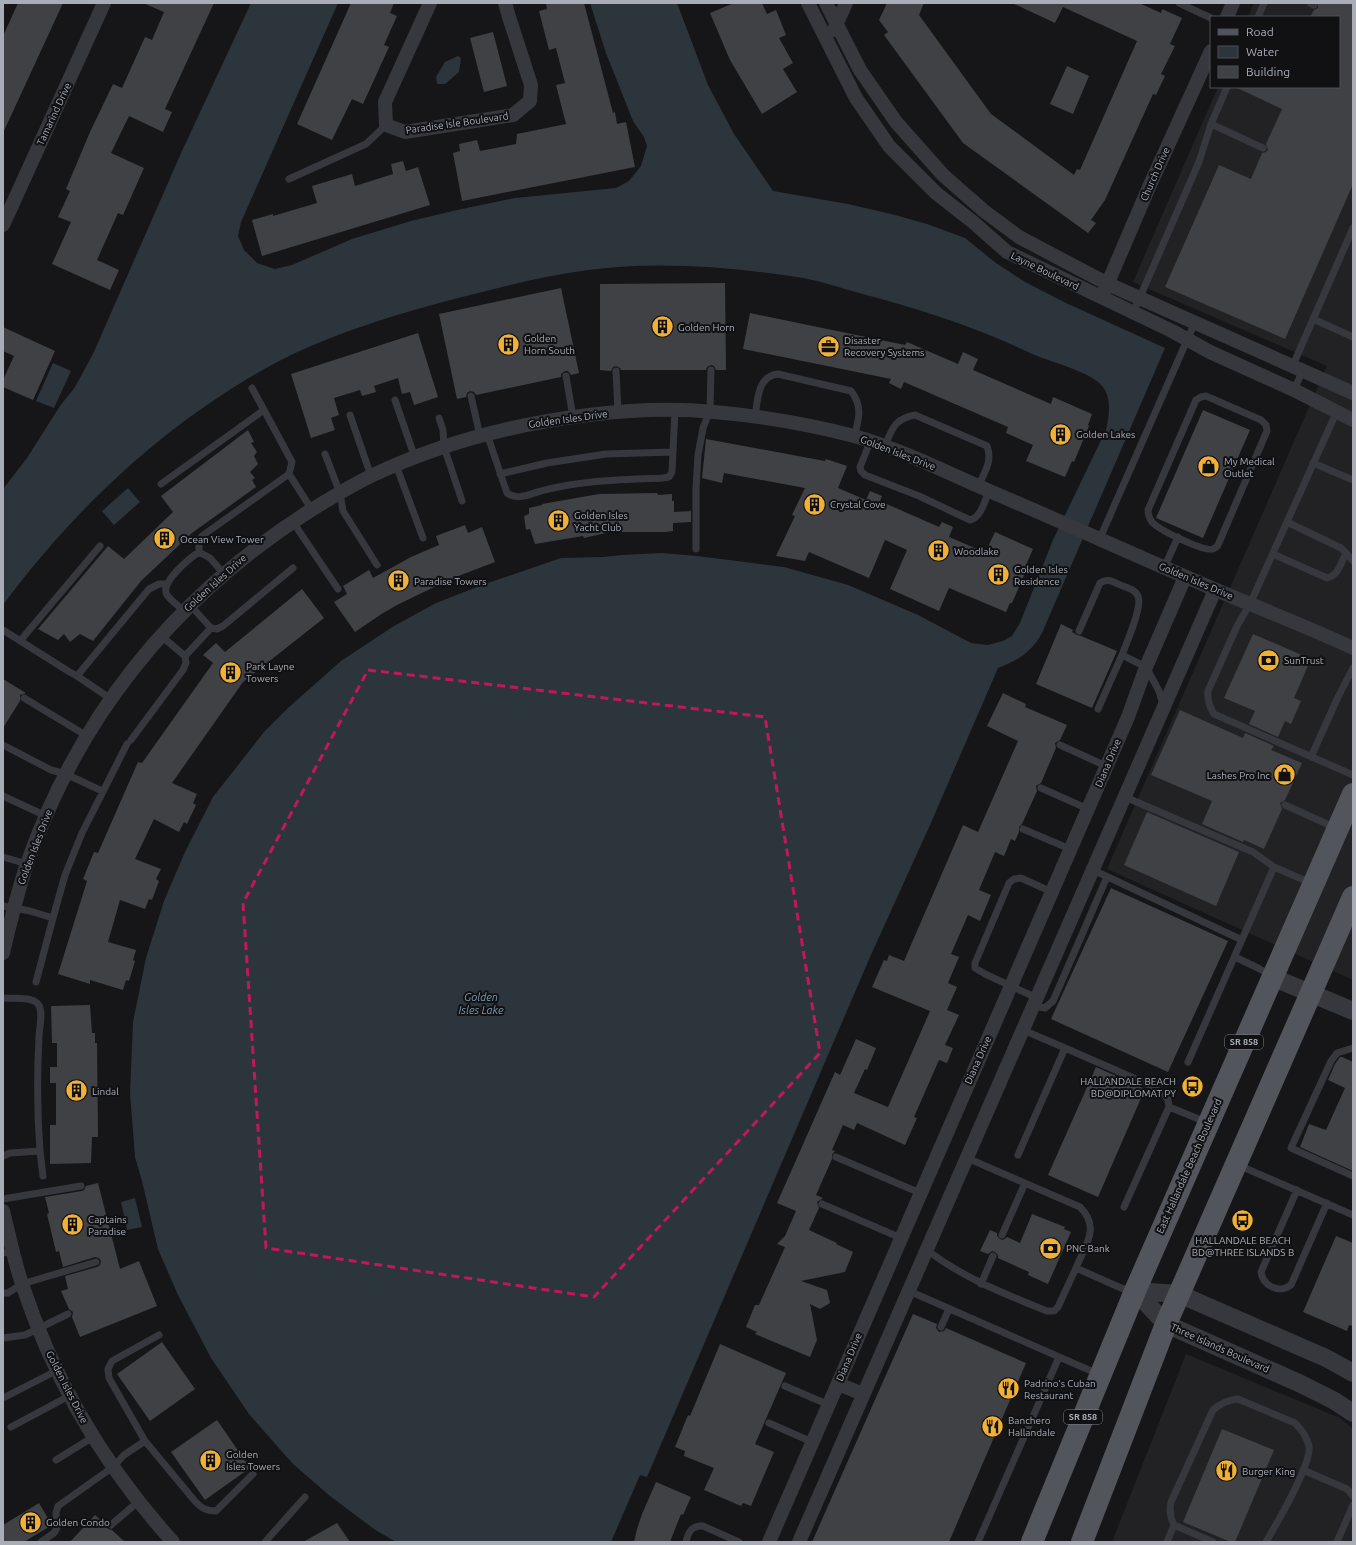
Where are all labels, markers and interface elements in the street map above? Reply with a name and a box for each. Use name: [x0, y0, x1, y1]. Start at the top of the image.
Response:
legend: [1210, 16, 1340, 88]
text: Road: [1246, 25, 1274, 38]
text: Water: [1246, 45, 1279, 58]
text: Building: [1246, 65, 1290, 78]
street label: Tamarind Drive: [35, 81, 73, 147]
street label: Paradise Isle Boulevard: [405, 110, 509, 136]
street label: Church Drive: [1138, 145, 1172, 203]
street label: Layne Boulevard: [1009, 250, 1081, 292]
building icon: Golden Horn: [650, 314, 676, 340]
place label: Golden Horn: [678, 322, 735, 333]
building icon: Golden Horn South: [496, 331, 522, 357]
place label: Golden Horn South: [524, 333, 575, 356]
office icon: Disaster Recovery Systems: [816, 333, 842, 359]
place label: Disaster Recovery Systems: [844, 335, 924, 358]
street label: Golden Isles Drive: [528, 408, 608, 430]
building icon: Golden Lakes: [1047, 421, 1073, 447]
place label: Golden Lakes: [1076, 429, 1135, 440]
street label: Golden Isles Drive: [859, 434, 937, 472]
shop icon: My Medical Outlet: [1196, 454, 1222, 480]
place label: My Medical Outlet: [1224, 456, 1275, 479]
building icon: Crystal Cove: [801, 491, 827, 517]
place label: Crystal Cove: [830, 499, 886, 510]
building icon: Golden Isles Yacht Club: [545, 508, 571, 534]
place label: Golden Isles Yacht Club: [574, 510, 628, 533]
building icon: Ocean View Tower: [152, 526, 178, 552]
place label: Ocean View Tower: [180, 534, 264, 545]
building icon: Woodlake: [925, 538, 951, 564]
place label: Woodlake: [954, 546, 999, 557]
street label: Golden Isles Drive: [182, 552, 248, 614]
street label: Golden Isles Drive: [1157, 560, 1235, 602]
building icon: Golden Isles Residence: [986, 562, 1012, 588]
place label: Golden Isles Residence: [1014, 564, 1068, 587]
building icon: Paradise Towers: [385, 568, 411, 594]
place label: Paradise Towers: [414, 576, 487, 587]
bank icon: SunTrust: [1255, 647, 1281, 673]
place label: SunTrust: [1284, 655, 1324, 666]
building icon: Park Layne Towers: [218, 659, 244, 685]
place label: Park Layne Towers: [246, 661, 294, 684]
street label: Diana Drive: [1093, 737, 1123, 789]
shop icon: Lashes Pro Inc: [1272, 762, 1298, 788]
place label: Lashes Pro Inc: [1207, 770, 1270, 781]
street label: Golden Isles Drive: [16, 808, 54, 886]
water label: Golden Isles Lake: [459, 991, 504, 1016]
street label: Diana Drive: [963, 1034, 993, 1086]
road number: SR 858: [1225, 1035, 1263, 1049]
bus stop icon: HALLANDALE BEACH BD@DIPLOMAT PY: [1179, 1074, 1205, 1100]
place label: HALLANDALE BEACH BD@DIPLOMAT PY: [1080, 1076, 1176, 1099]
building icon: Lindal: [64, 1078, 90, 1104]
place label: Lindal: [92, 1086, 119, 1097]
street label: East Hallandale Beach Boulevard: [1154, 1097, 1224, 1235]
bus stop icon: HALLANDALE BEACH BD@THREE ISLANDS B: [1230, 1207, 1256, 1233]
building icon: Captains Paradise: [59, 1212, 85, 1238]
place label: Captains Paradise: [88, 1214, 127, 1237]
bank icon: PNC Bank: [1038, 1235, 1064, 1261]
place label: HALLANDALE BEACH BD@THREE ISLANDS B: [1192, 1235, 1294, 1258]
place label: PNC Bank: [1066, 1243, 1110, 1254]
street label: Three Islands Boulevard: [1169, 1321, 1271, 1375]
street label: Diana Drive: [834, 1331, 864, 1383]
street label: Golden Isles Drive: [44, 1349, 90, 1425]
restaurant icon: Padrino’s Cuban Restaurant: [995, 1376, 1021, 1402]
place label: Padrino’s Cuban Restaurant: [1024, 1378, 1096, 1401]
road number: SR 858: [1064, 1410, 1102, 1424]
restaurant icon: Banchero Hallandale: [979, 1413, 1005, 1439]
place label: Banchero Hallandale: [1008, 1415, 1055, 1438]
building icon: Golden Isles Towers: [198, 1447, 224, 1473]
place label: Golden Isles Towers: [226, 1449, 280, 1472]
restaurant icon: Burger King: [1214, 1458, 1240, 1484]
place label: Burger King: [1242, 1466, 1295, 1477]
building icon: Golden Condo: [17, 1509, 43, 1535]
place label: Golden Condo: [46, 1517, 110, 1528]

